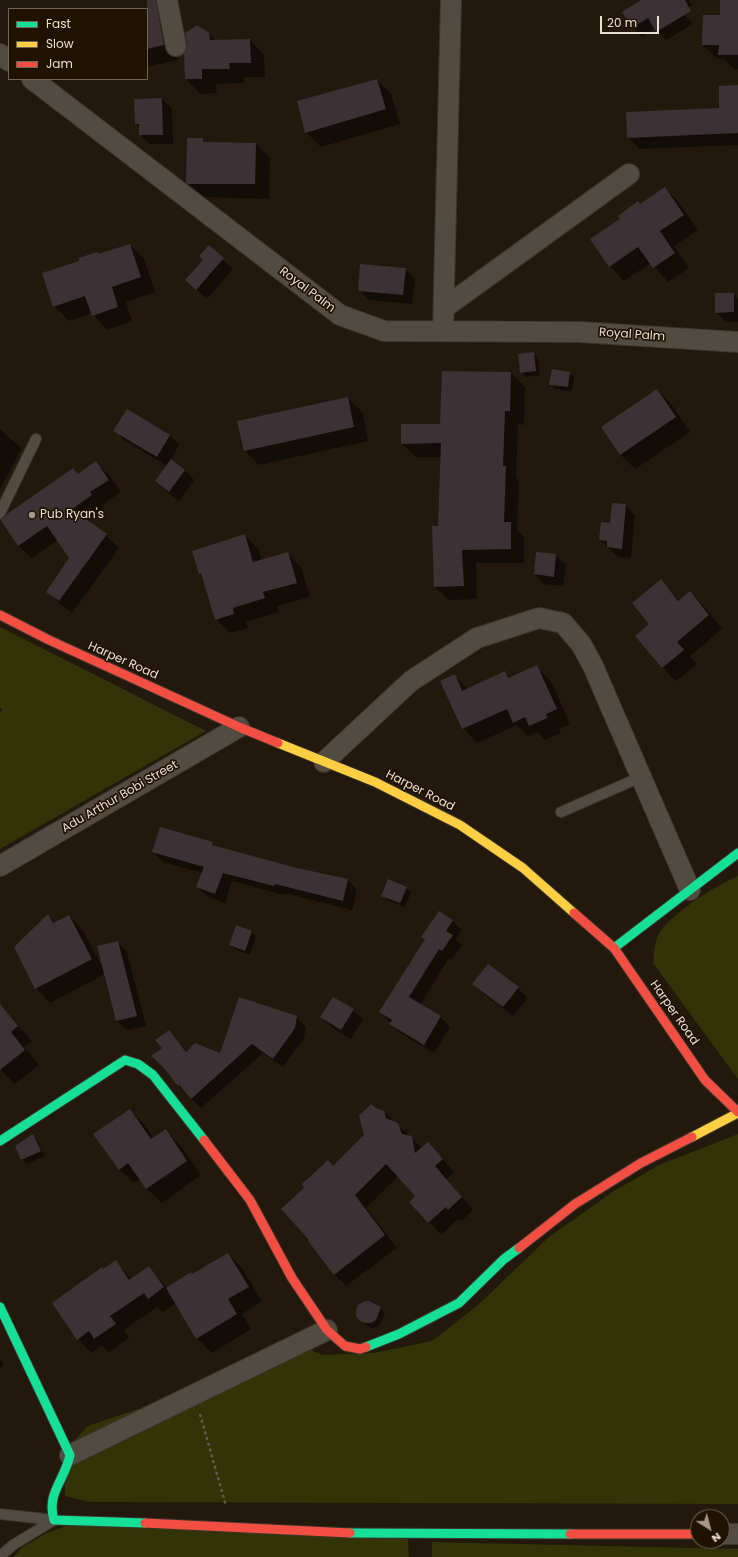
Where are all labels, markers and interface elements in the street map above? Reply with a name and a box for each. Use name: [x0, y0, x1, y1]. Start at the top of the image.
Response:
legend: [8, 8, 148, 80]
scale bar: [602, 8, 661, 34]
text: 20 m: [607, 14, 637, 31]
text: Fast: [46, 15, 71, 32]
text: Slow: [46, 35, 74, 52]
text: Jam: [46, 55, 73, 72]
street label: Royal Palm: [276, 264, 338, 316]
street label: Royal Palm: [598, 326, 666, 344]
place label: Pub Ryan's: [40, 508, 104, 522]
marker: Pub Ryan's: [27, 510, 37, 520]
street label: Harper Road: [86, 639, 160, 683]
street label: Adu Arthur Bobi Street: [59, 758, 181, 836]
street label: Harper Road: [383, 767, 457, 815]
street label: Harper Road: [647, 978, 701, 1048]
north arrow: [690, 1509, 730, 1549]
text: N: [708, 1529, 725, 1547]

